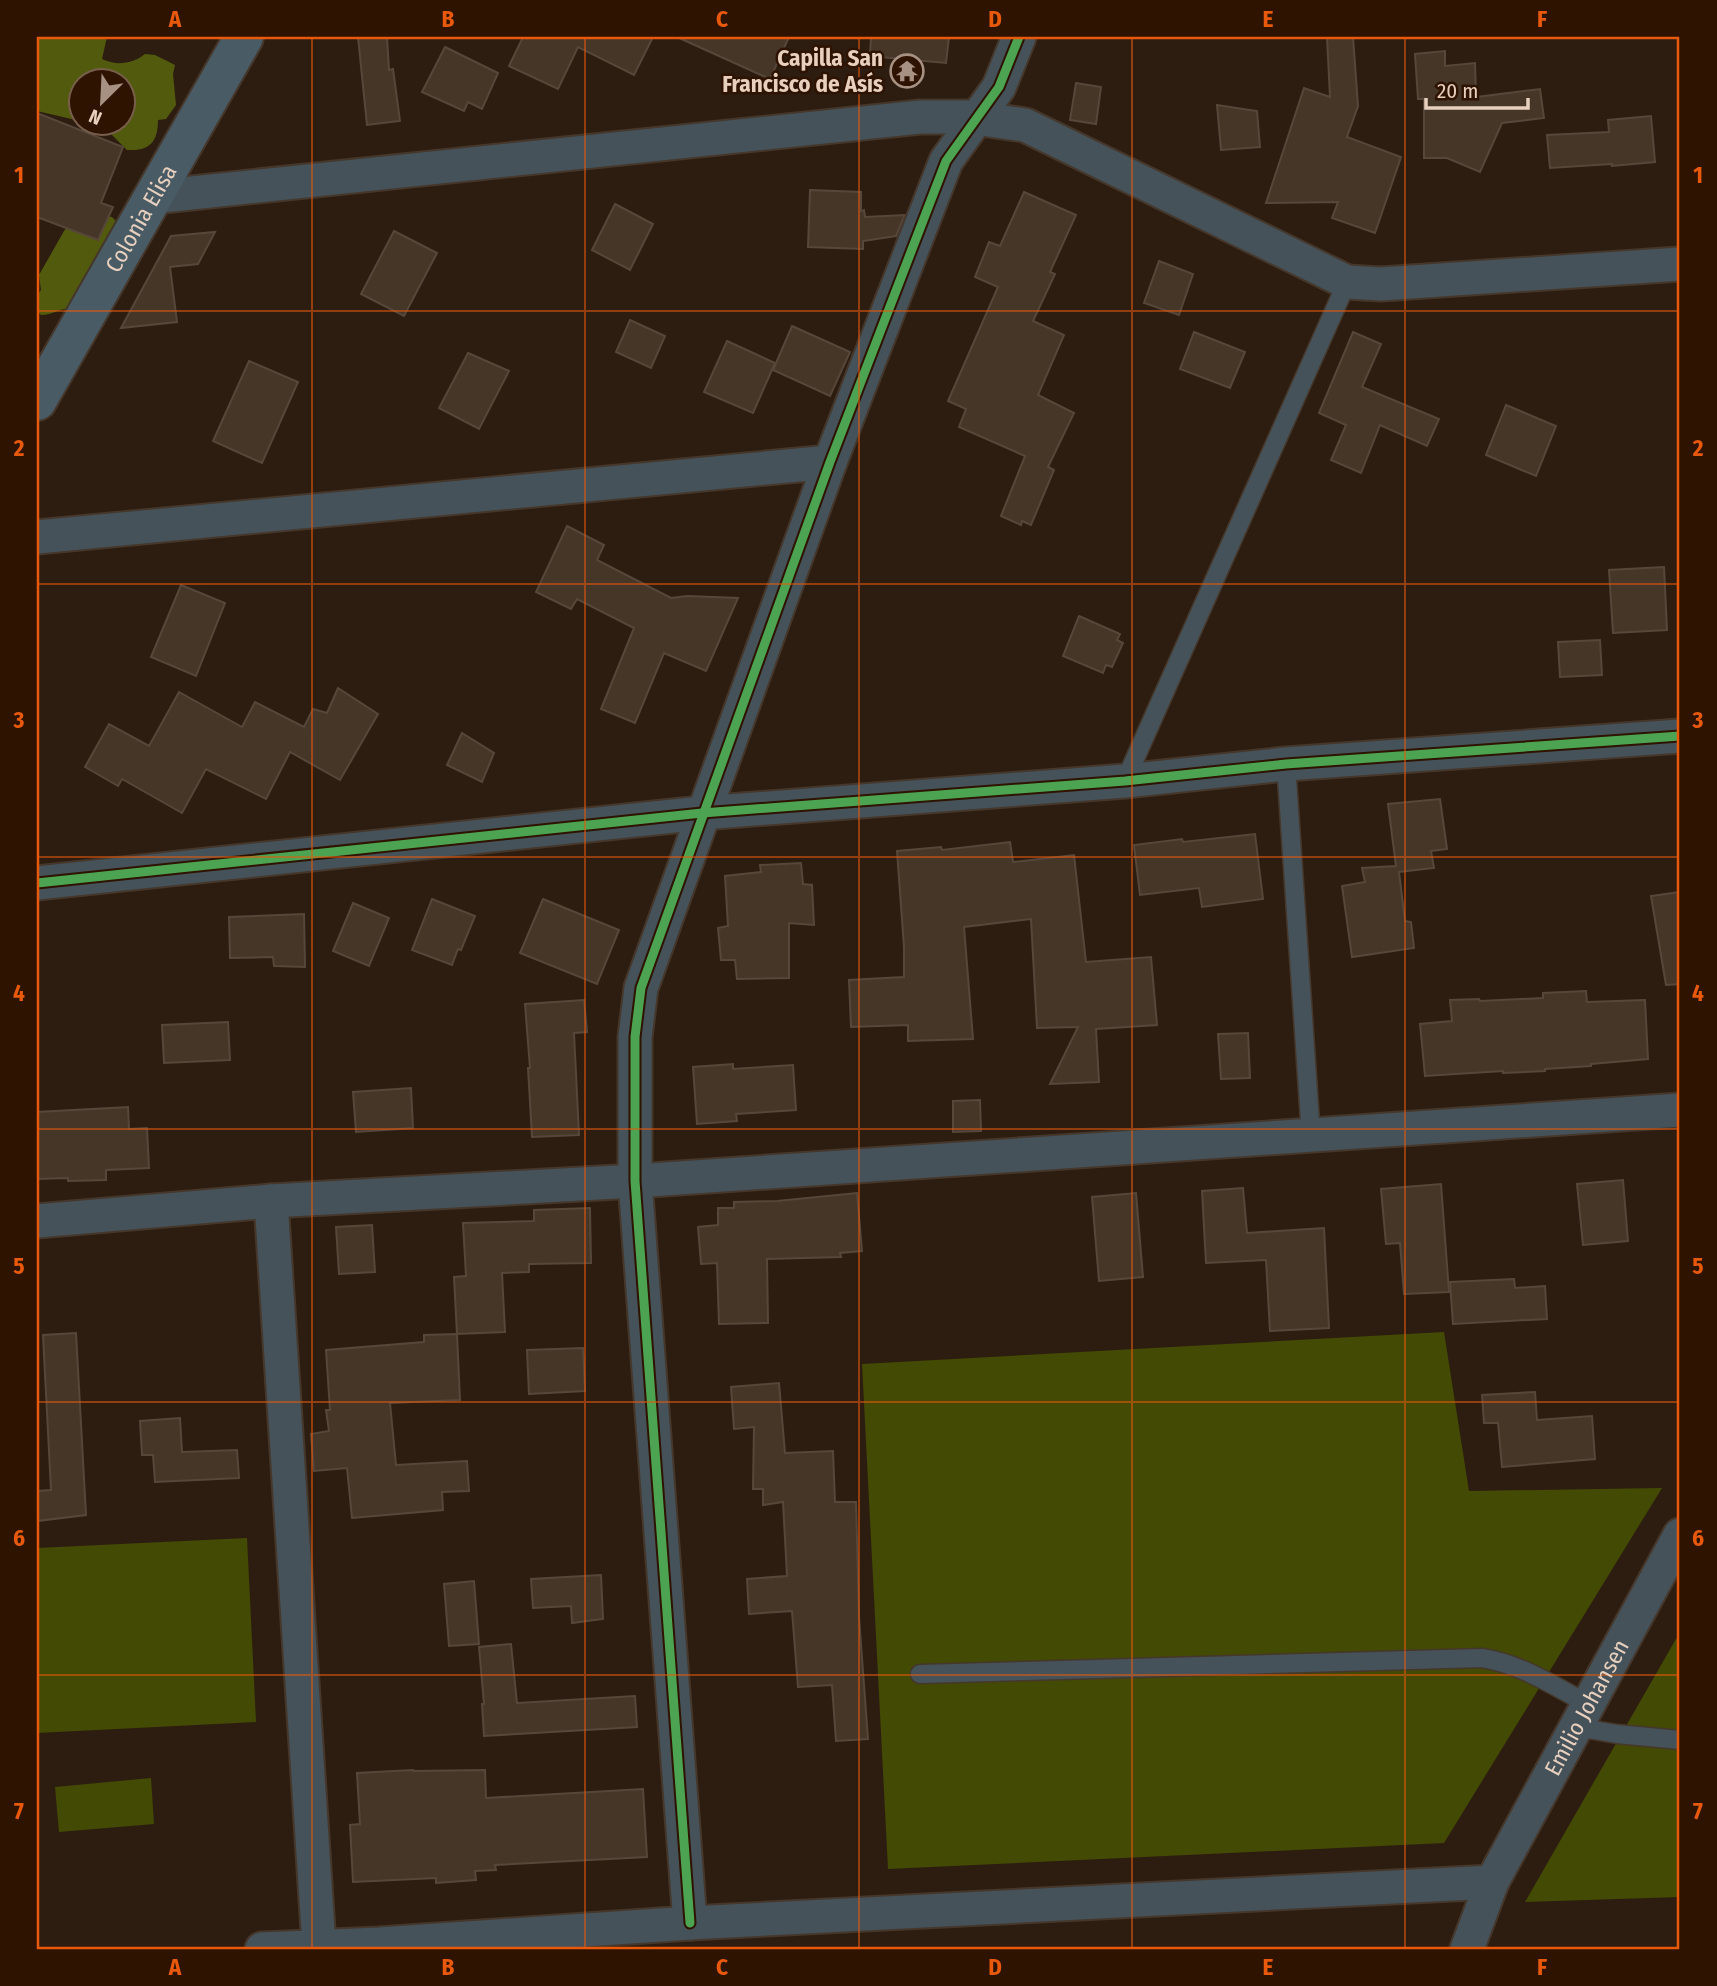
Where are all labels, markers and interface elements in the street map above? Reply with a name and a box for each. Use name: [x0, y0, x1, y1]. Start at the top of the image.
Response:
text: A: [168, 5, 182, 33]
text: B: [442, 5, 455, 33]
text: C: [716, 5, 728, 33]
text: D: [988, 5, 1002, 33]
text: E: [1263, 5, 1274, 33]
text: F: [1537, 5, 1547, 33]
place label: Capilla San Francisco de Asís: [722, 44, 883, 98]
temple icon: Capilla San Francisco de Asís: [888, 52, 926, 90]
north arrow: [66, 66, 136, 136]
scale bar: [1426, 66, 1528, 110]
text: 20 m: [1437, 78, 1478, 104]
text: N: [85, 104, 105, 130]
street label: Colonia Elisa: [99, 160, 183, 277]
text: 1: [14, 161, 24, 189]
text: 1: [1693, 161, 1703, 189]
text: 2: [13, 434, 25, 462]
text: 2: [1692, 434, 1704, 462]
text: 3: [13, 706, 25, 734]
text: 3: [1692, 706, 1704, 734]
text: 4: [13, 979, 25, 1007]
text: 4: [1692, 979, 1704, 1007]
text: 5: [13, 1252, 25, 1280]
text: 5: [1692, 1252, 1704, 1280]
text: 6: [13, 1524, 25, 1552]
text: 6: [1692, 1524, 1704, 1552]
street label: Emilio Johansen: [1538, 1635, 1635, 1780]
text: 7: [14, 1797, 24, 1825]
text: 7: [1693, 1797, 1703, 1825]
text: A: [168, 1953, 182, 1981]
text: B: [442, 1953, 455, 1981]
text: C: [716, 1953, 728, 1981]
text: D: [988, 1953, 1002, 1981]
text: E: [1263, 1953, 1274, 1981]
text: F: [1537, 1953, 1547, 1981]

